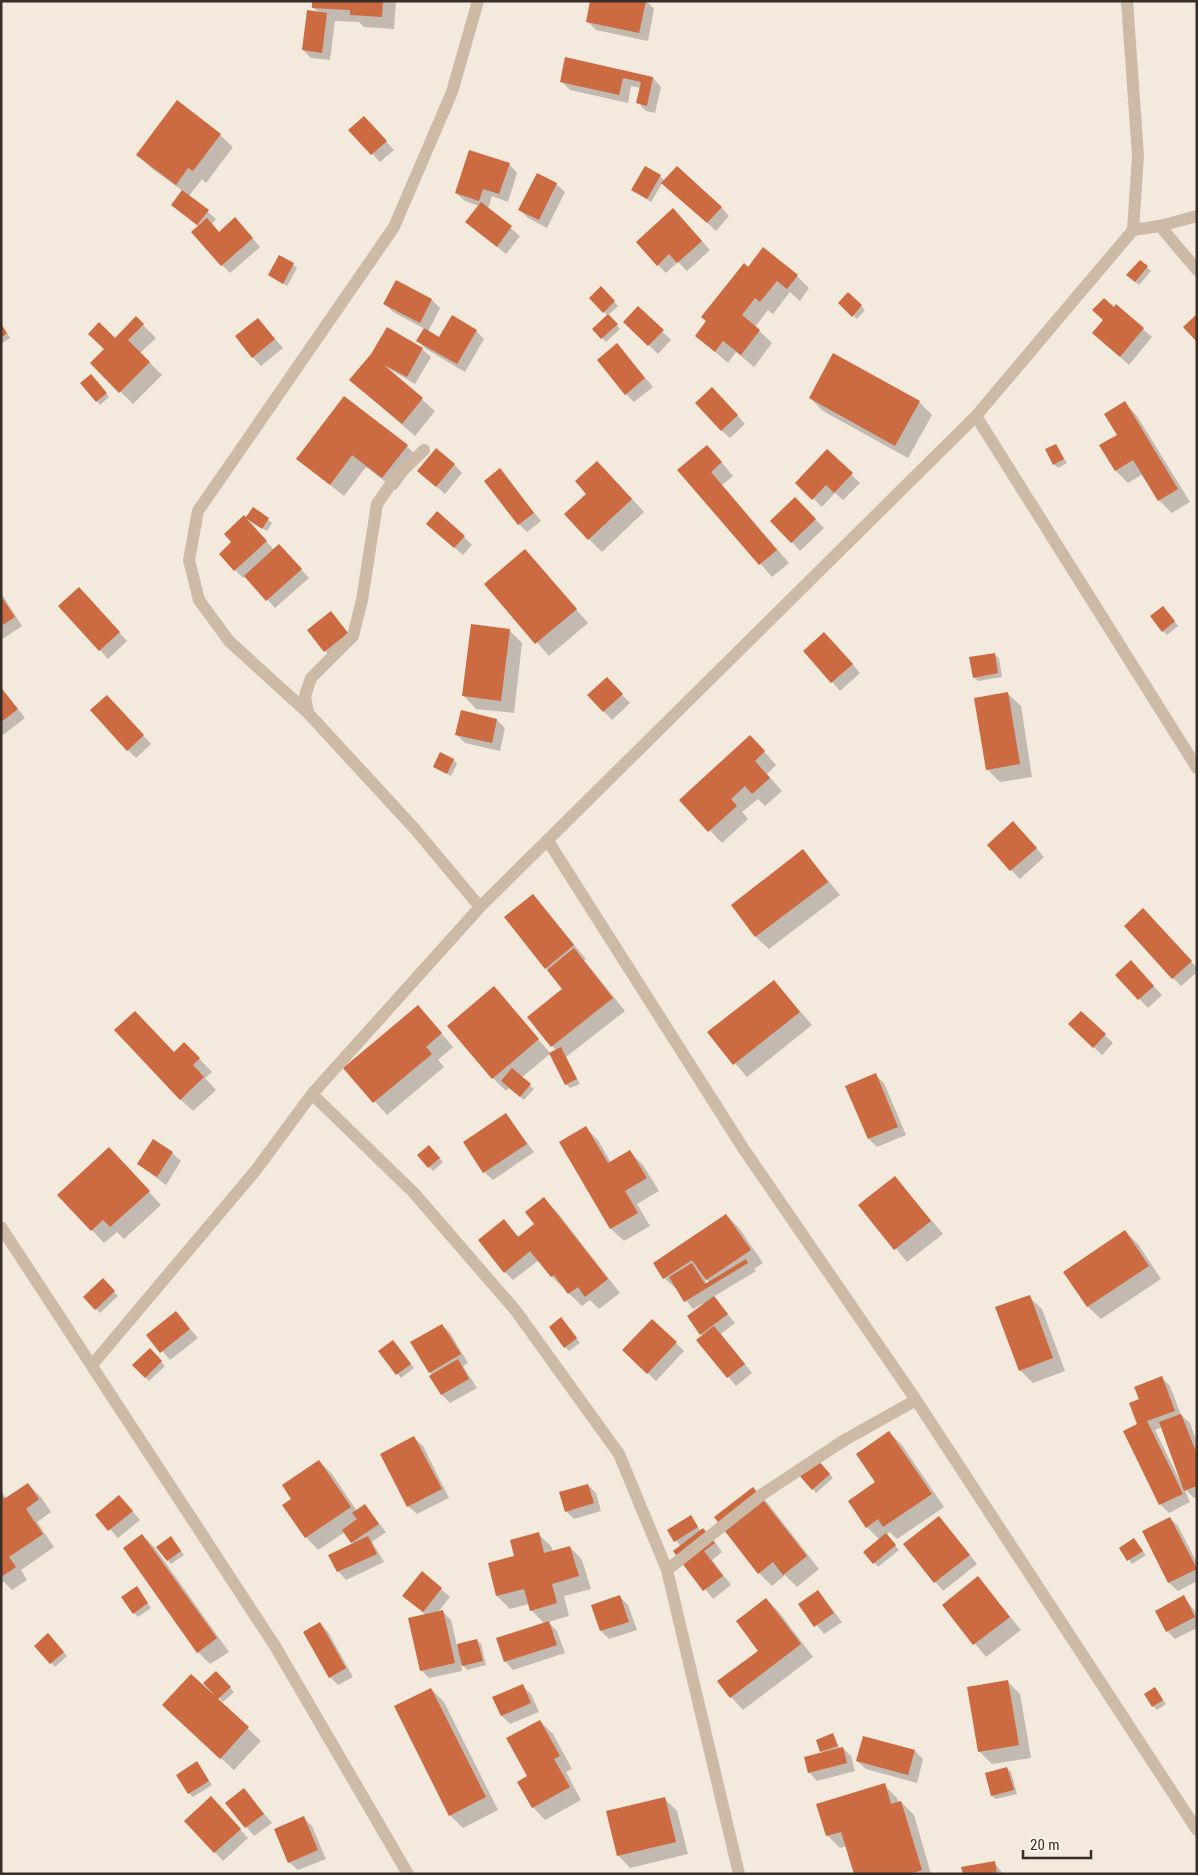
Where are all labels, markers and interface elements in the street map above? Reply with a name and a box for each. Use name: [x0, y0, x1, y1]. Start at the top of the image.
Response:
scale bar: [1023, 1828, 1090, 1860]
text: 20 m: [1030, 1836, 1060, 1854]

